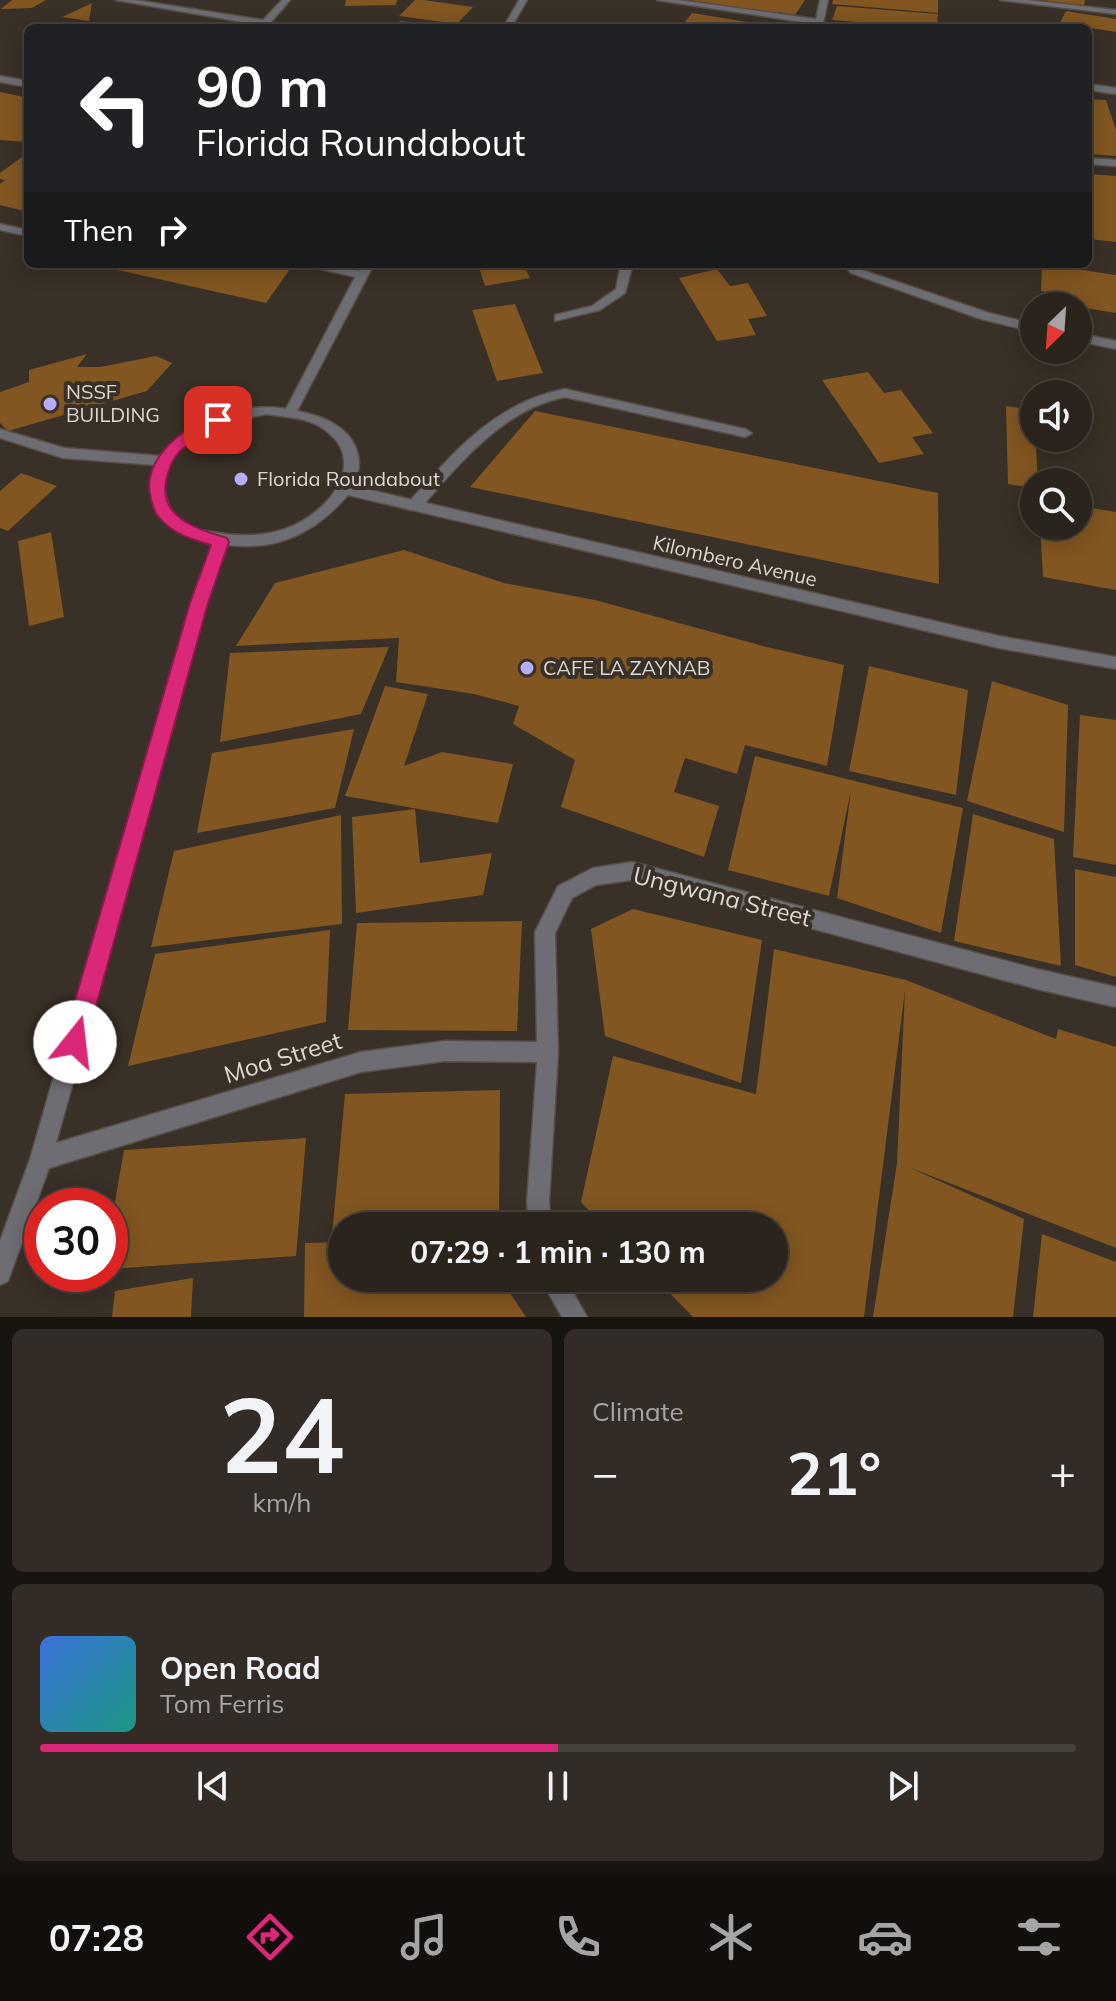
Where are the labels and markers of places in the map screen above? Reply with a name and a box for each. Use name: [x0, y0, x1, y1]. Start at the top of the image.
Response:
place label: NSSF BUILDING: [66, 379, 160, 427]
pin: [184, 386, 252, 454]
marker: NSSF BUILDING: [41, 395, 59, 413]
place label: Florida Roundabout: [257, 466, 440, 491]
marker: Florida Roundabout: [232, 470, 250, 488]
place label: CAFE LA ZAYNAB: [543, 655, 710, 680]
marker: CAFE LA ZAYNAB: [518, 659, 536, 677]

